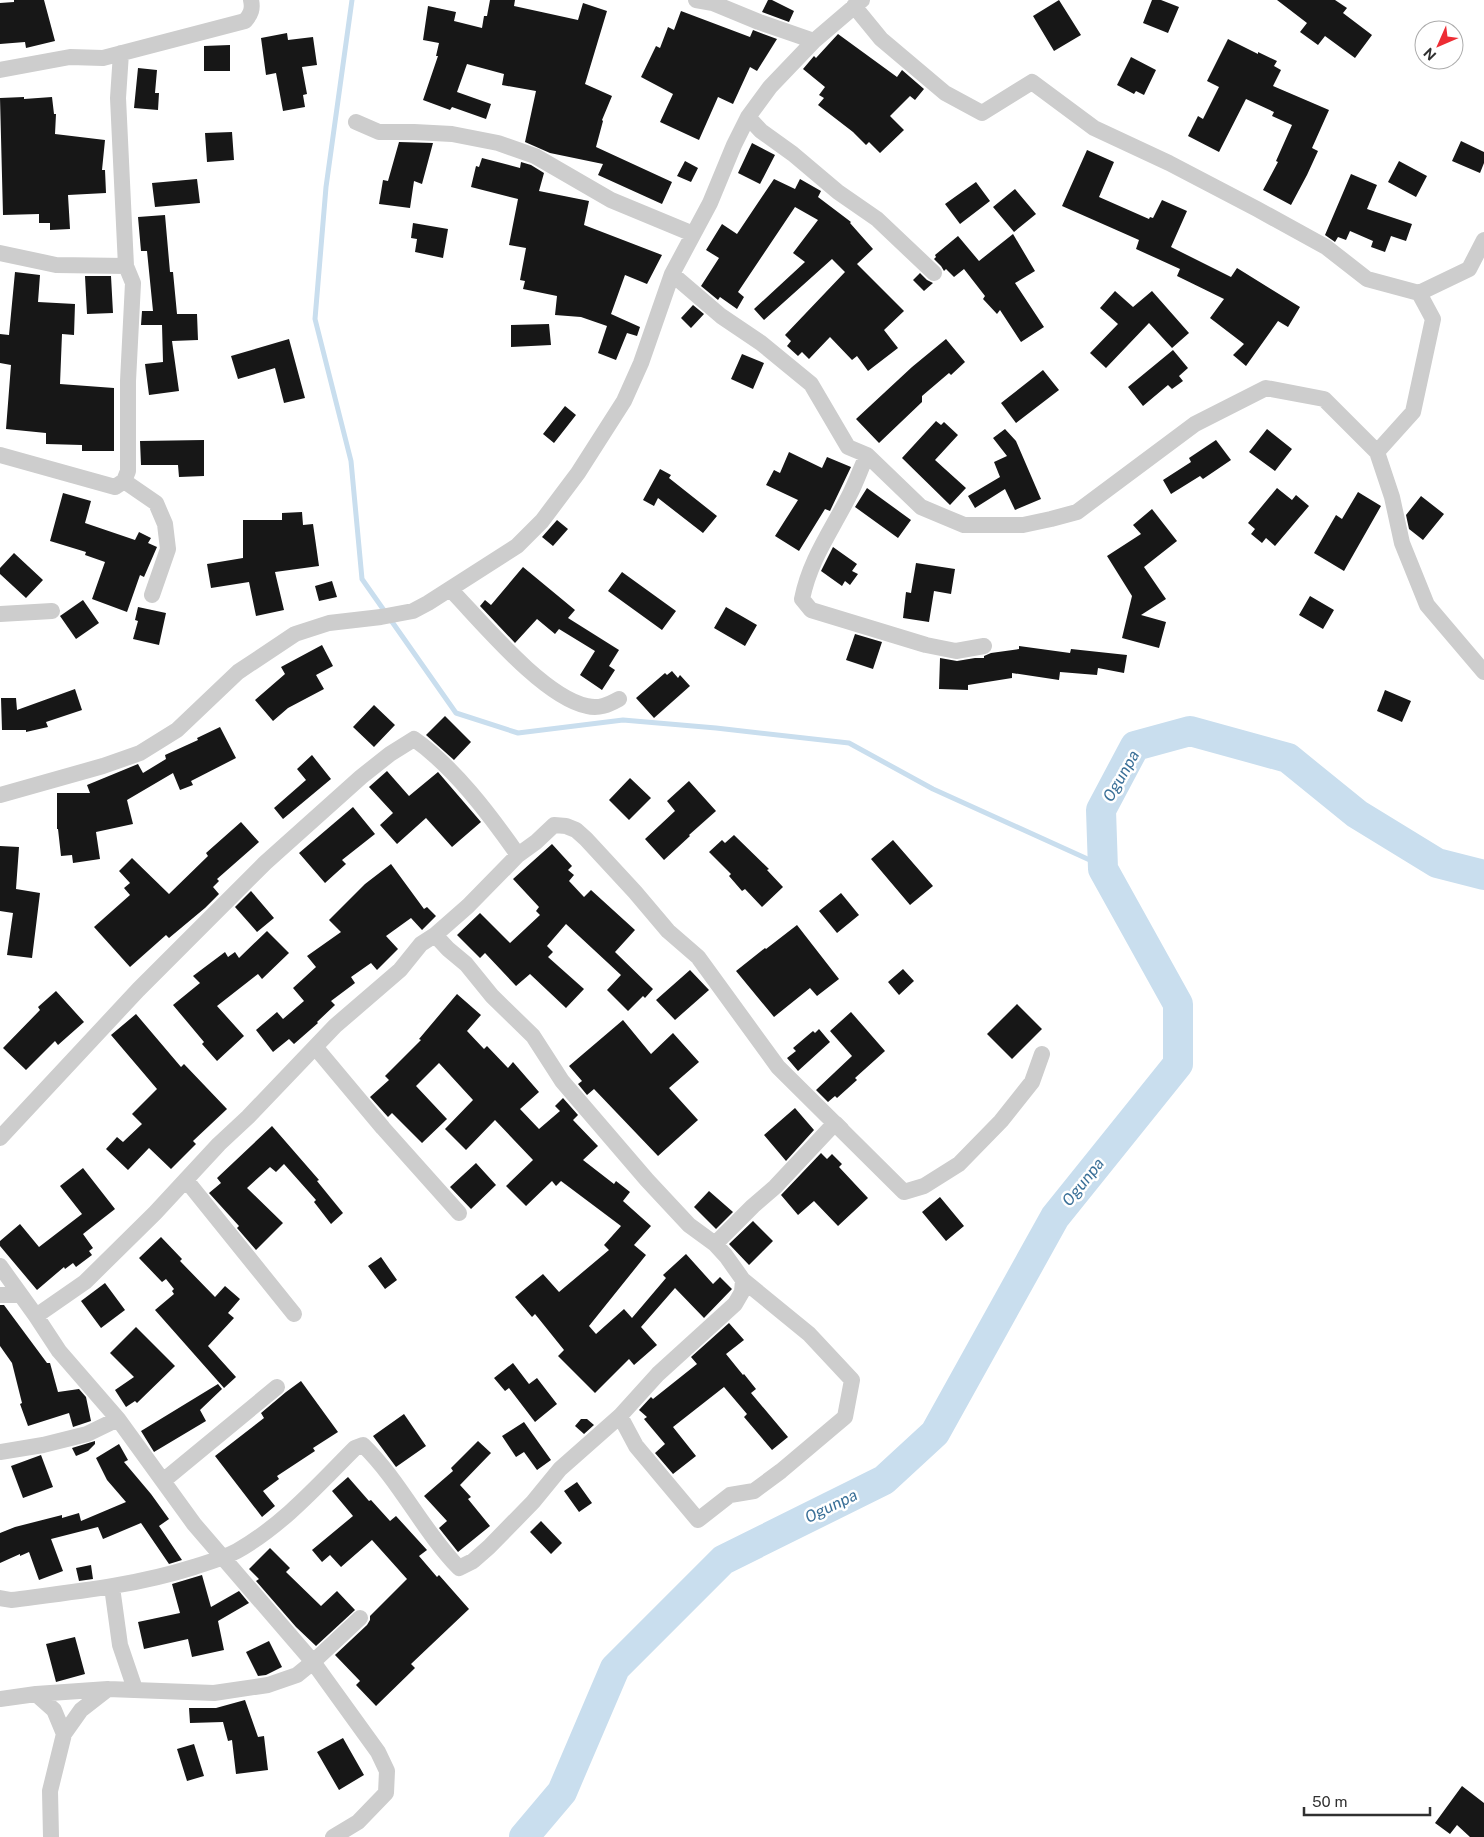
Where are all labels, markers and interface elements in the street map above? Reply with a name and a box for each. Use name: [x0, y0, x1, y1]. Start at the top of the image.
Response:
north arrow: [1414, 20, 1464, 70]
text: N: [1420, 45, 1439, 64]
water label: Ogunpa: [1099, 747, 1143, 805]
water label: Ogunpa: [1058, 1154, 1108, 1210]
water label: Ogunpa: [802, 1485, 860, 1527]
scale bar: [1304, 1784, 1430, 1816]
text: 50 m: [1312, 1793, 1347, 1810]

